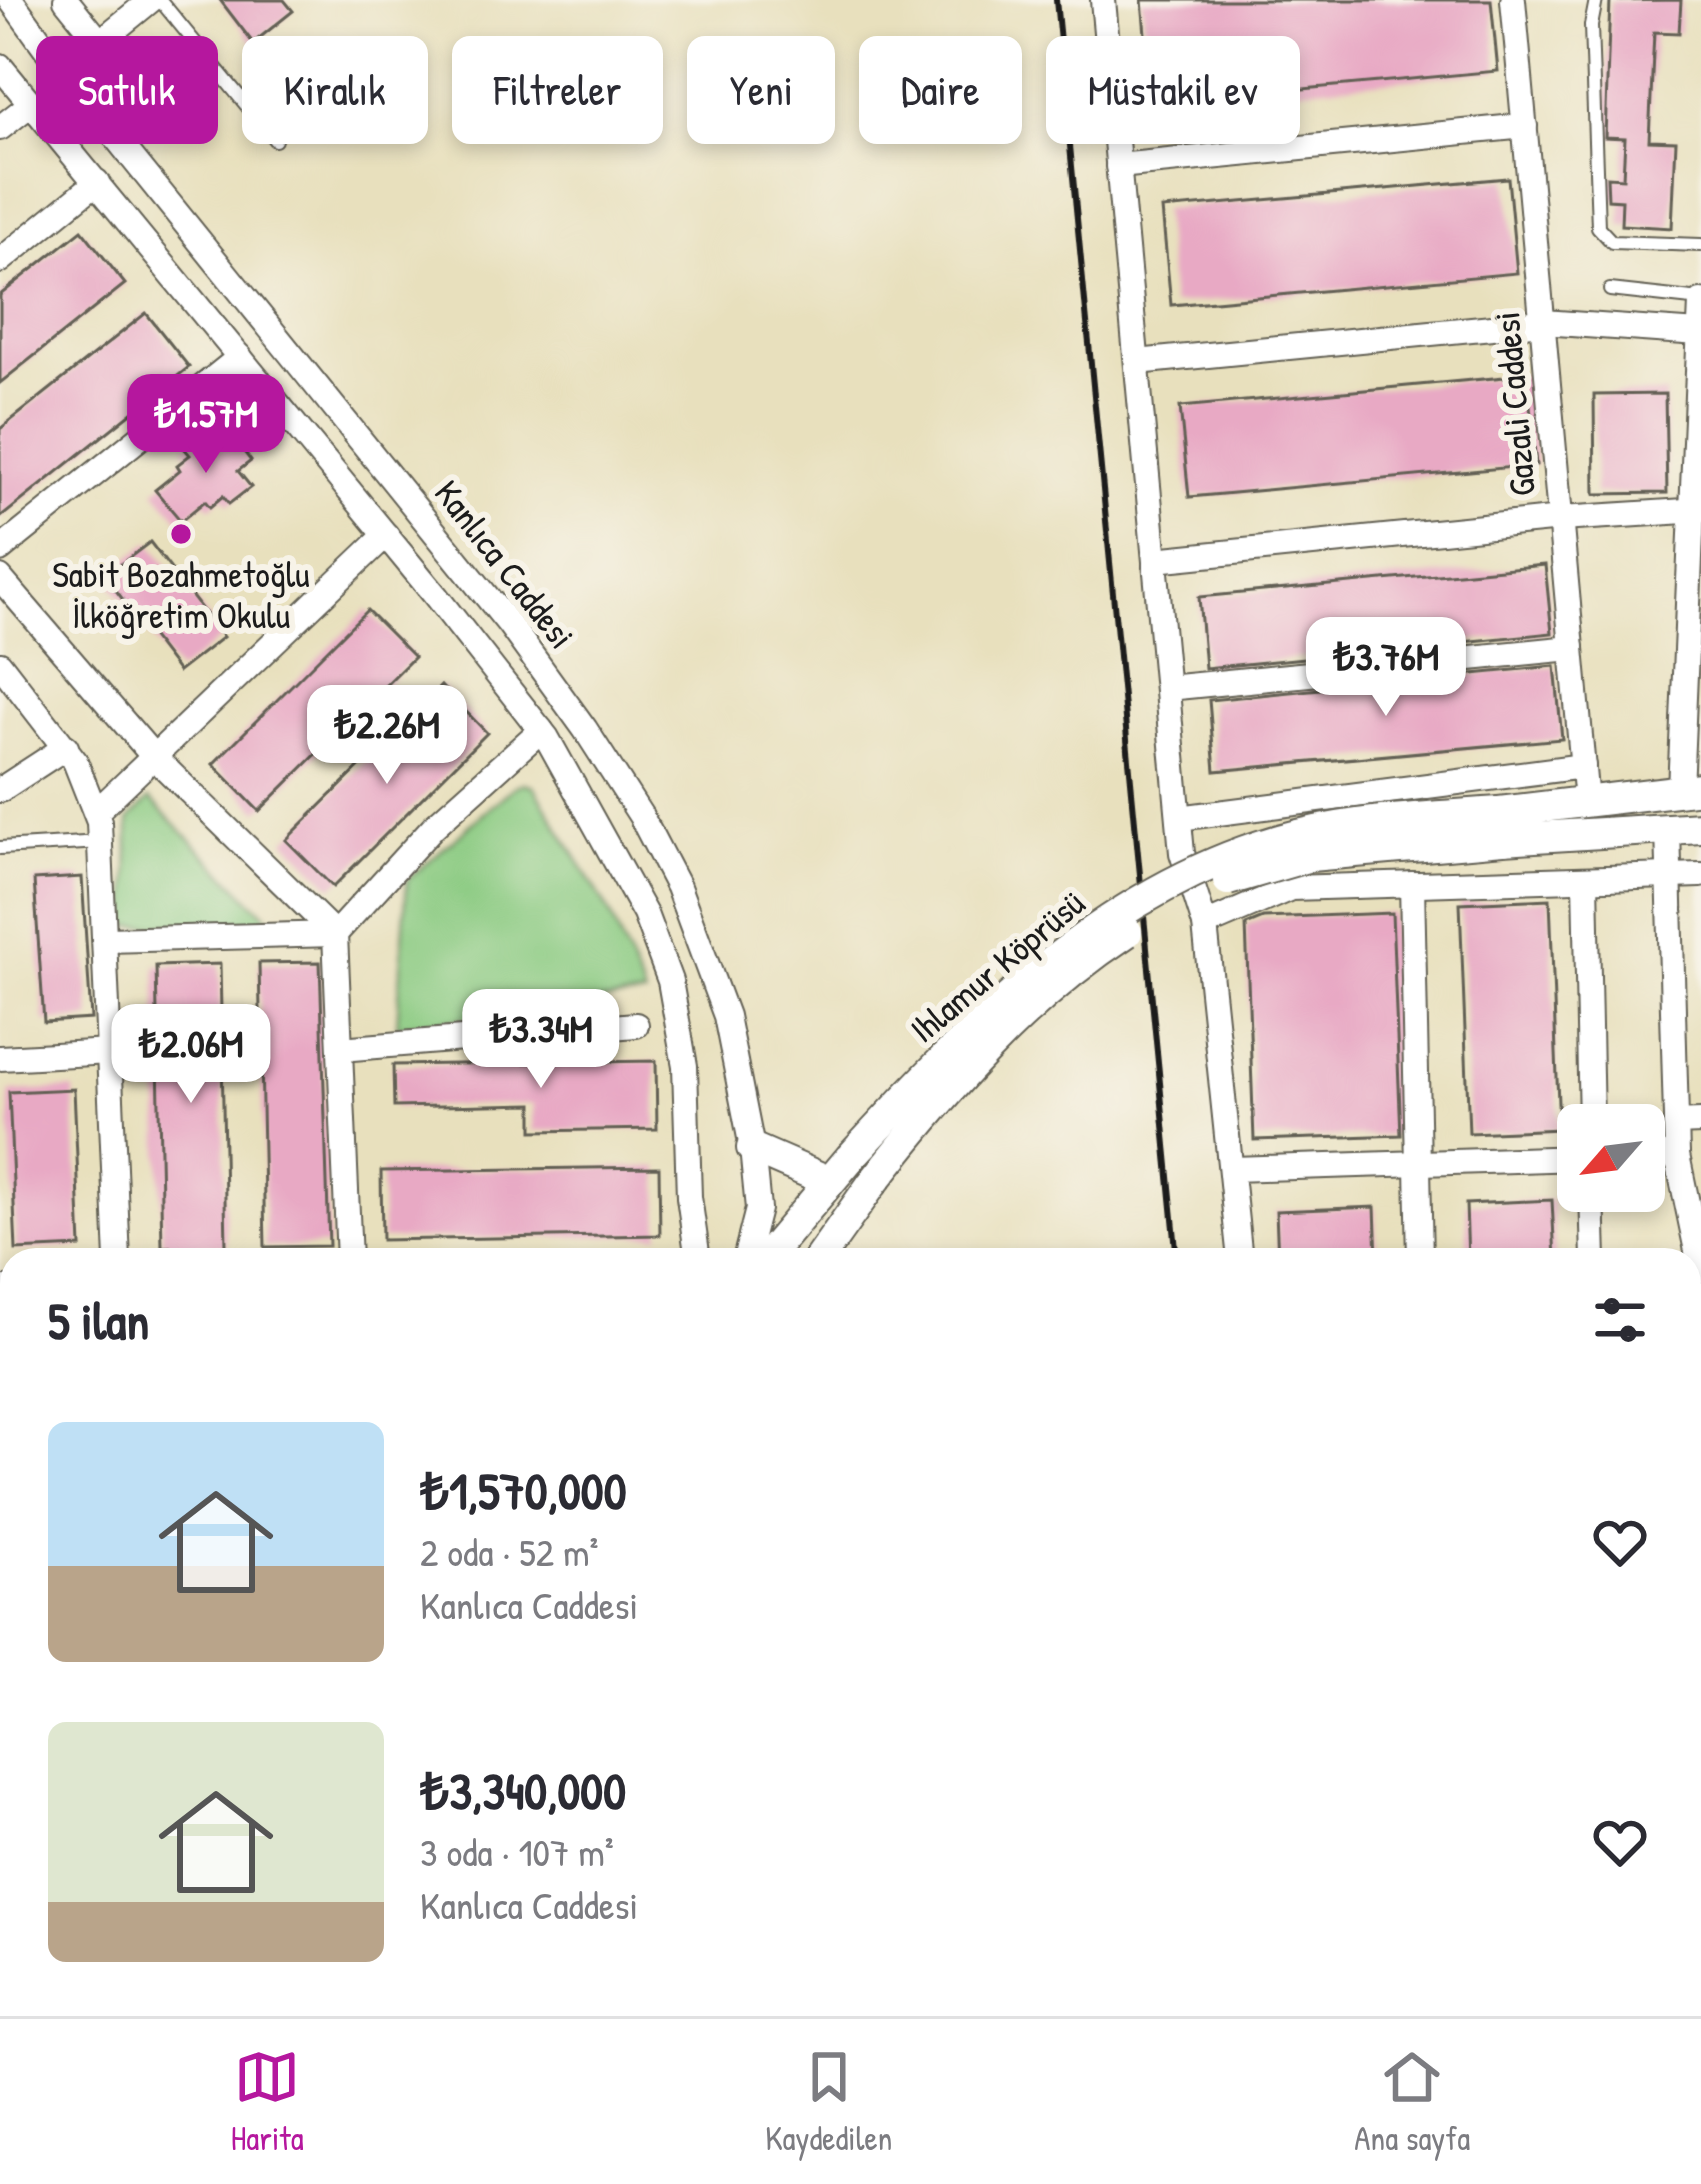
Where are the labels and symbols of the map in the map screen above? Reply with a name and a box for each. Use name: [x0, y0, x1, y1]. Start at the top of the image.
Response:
street label: Gazali Caddesi: [1481, 310, 1546, 498]
pin: ₺1.57M: [108, 374, 304, 476]
street label: Kanlıca Caddesi: [424, 469, 587, 658]
marker: Sabit Bozahmetoğlu İlköğretim Okulu: [168, 521, 194, 547]
place label: Sabit Bozahmetoğlu İlköğretim Okulu: [52, 549, 310, 639]
pin: ₺3.76M: [1288, 617, 1484, 719]
pin: ₺2.26M: [289, 685, 485, 787]
street label: Ihlamur Köprüsü: [899, 878, 1094, 1053]
pin: ₺3.34M: [443, 989, 639, 1091]
pin: ₺2.06M: [93, 1004, 289, 1106]
north arrow: [1557, 1104, 1665, 1212]

